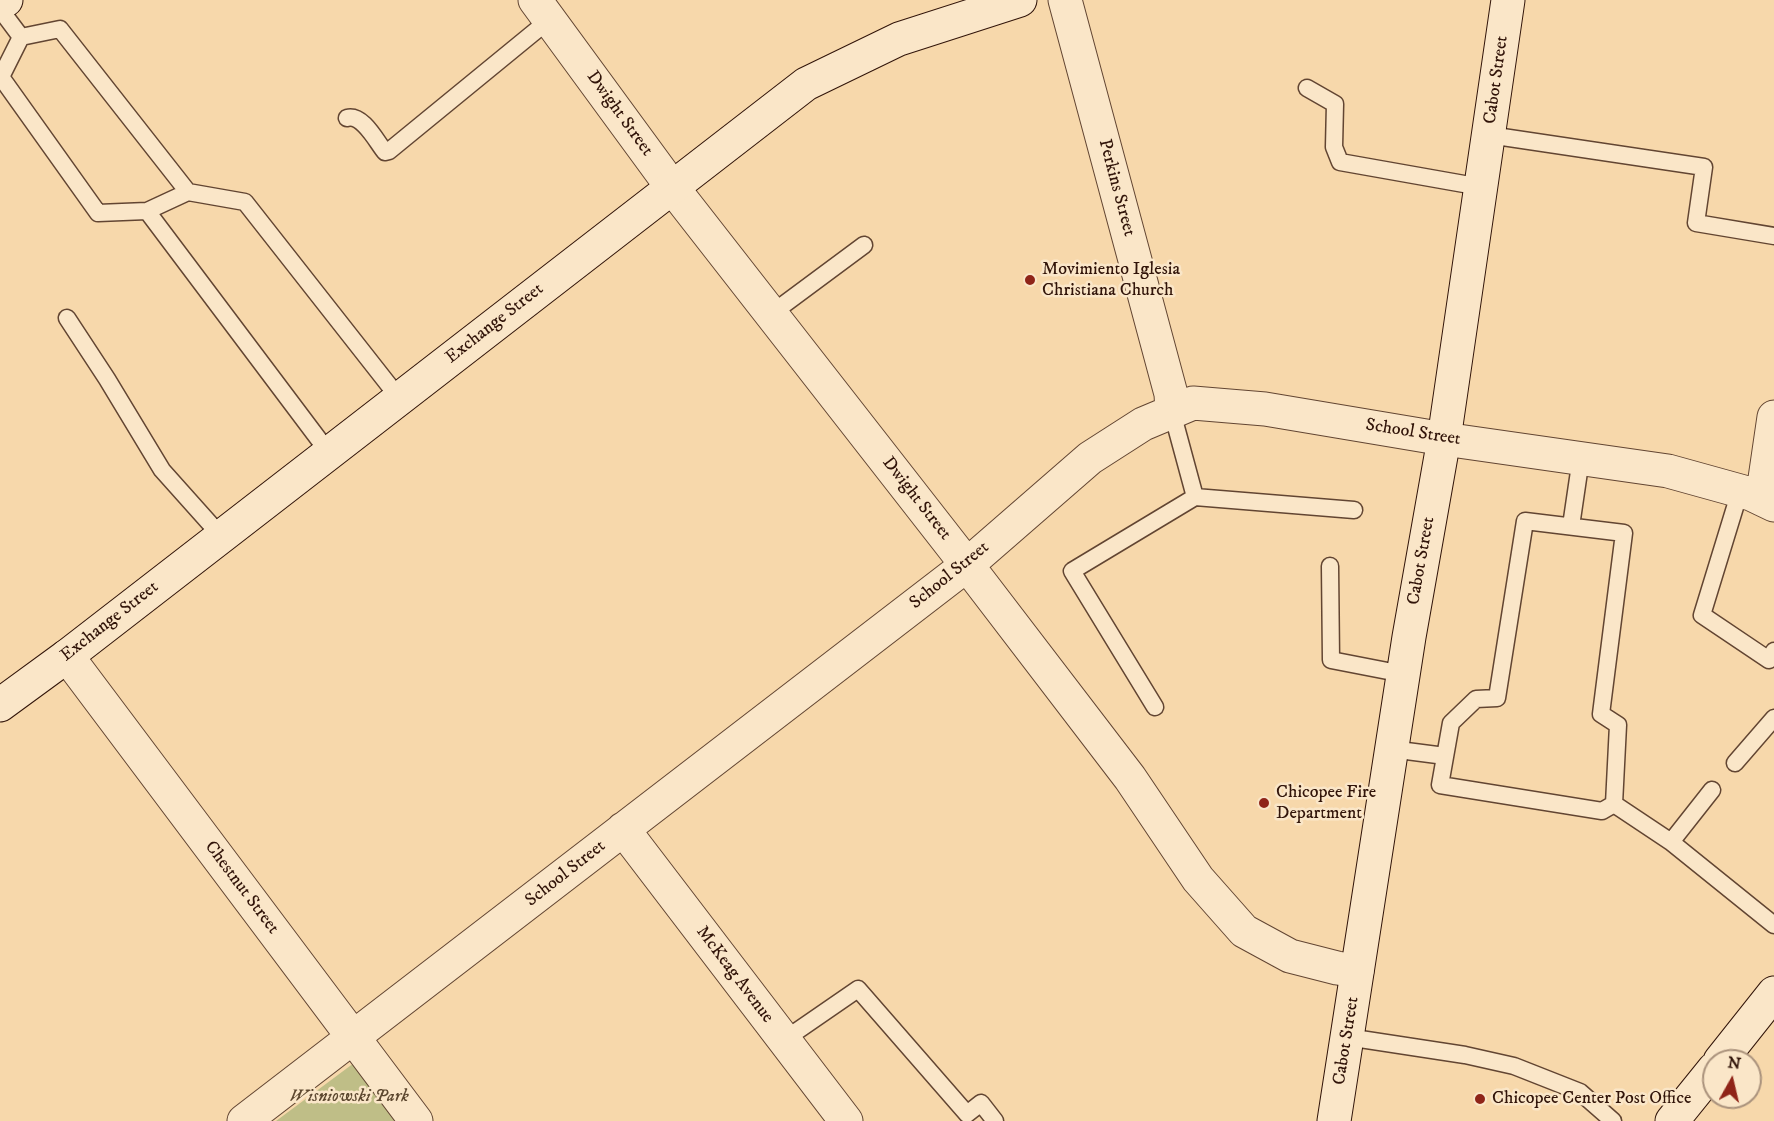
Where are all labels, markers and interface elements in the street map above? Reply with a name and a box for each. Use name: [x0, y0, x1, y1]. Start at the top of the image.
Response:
street label: Cabot Street: [1480, 34, 1514, 126]
street label: Dwight Street: [581, 67, 657, 161]
street label: Perkins Street: [1093, 137, 1139, 239]
place label: Movimiento Iglesia Christiana Church: [1042, 259, 1180, 302]
marker: Movimiento Iglesia Christiana Church: [1023, 273, 1037, 287]
street label: Exchange Street: [442, 279, 548, 369]
street label: School Street: [1364, 415, 1462, 451]
street label: Dwight Street: [877, 453, 955, 545]
street label: Cabot Street: [1404, 515, 1440, 607]
street label: School Street: [906, 537, 994, 615]
street label: Exchange Street: [57, 577, 163, 667]
place label: Chicopee Fire Department: [1276, 782, 1376, 824]
marker: Chicopee Fire Department: [1257, 796, 1271, 810]
street label: School Street: [522, 836, 610, 912]
street label: Chestnut Street: [199, 837, 283, 939]
street label: McKeag Avenue: [690, 922, 778, 1028]
street label: Cabot Street: [1329, 995, 1365, 1087]
north arrow: [1702, 1049, 1762, 1109]
text: N: [1726, 1052, 1742, 1074]
park label: Wisniowski Park: [289, 1086, 409, 1108]
place label: Chicopee Center Post Office: [1492, 1088, 1691, 1110]
marker: Chicopee Center Post Office: [1473, 1092, 1487, 1106]

